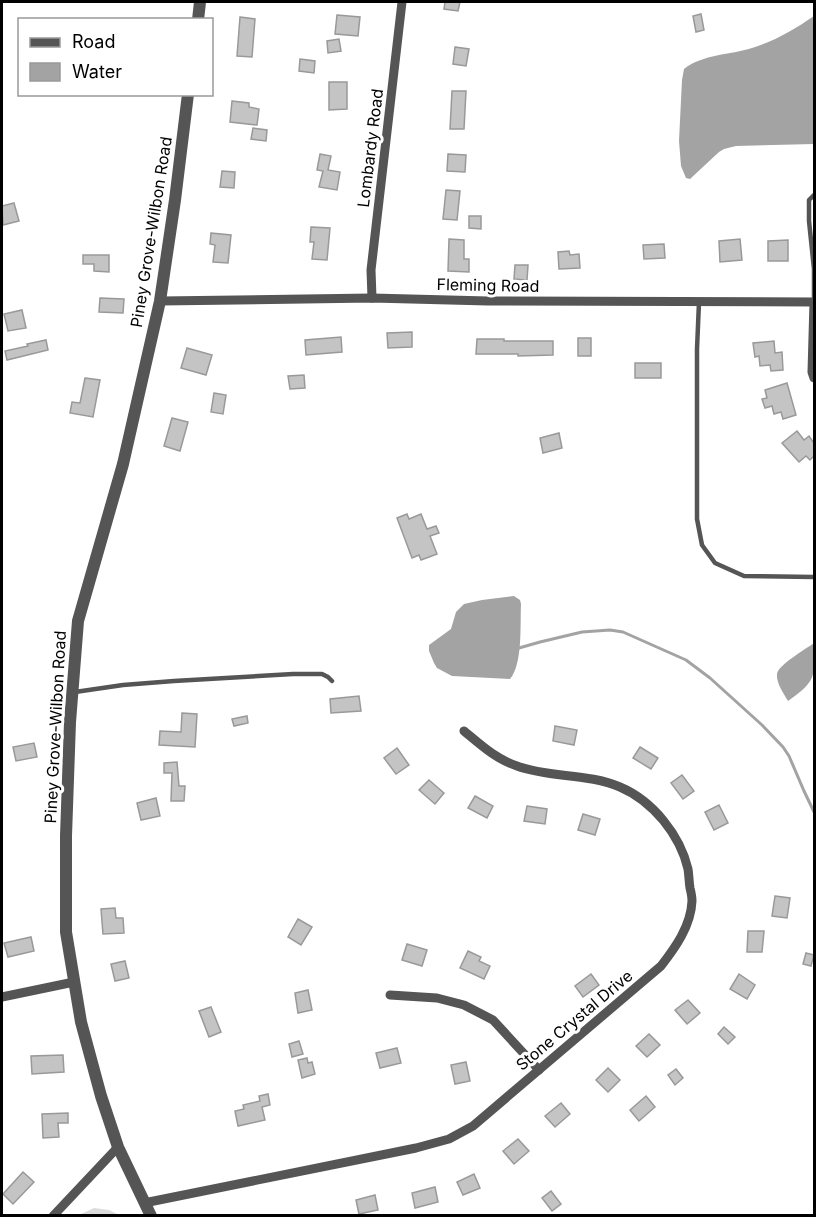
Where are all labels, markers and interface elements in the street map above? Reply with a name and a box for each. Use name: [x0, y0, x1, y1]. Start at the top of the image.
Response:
legend: [18, 18, 213, 96]
text: Road: [72, 31, 115, 52]
text: Water: [72, 61, 122, 82]
street label: Lombardy Road: [353, 88, 387, 208]
street label: Piney Grove-Wilbon Road: [126, 135, 176, 329]
street label: Fleming Road: [436, 274, 540, 296]
street label: Piney Grove-Wilbon Road: [40, 630, 70, 824]
street label: Stone Crystal Drive: [512, 965, 636, 1075]

